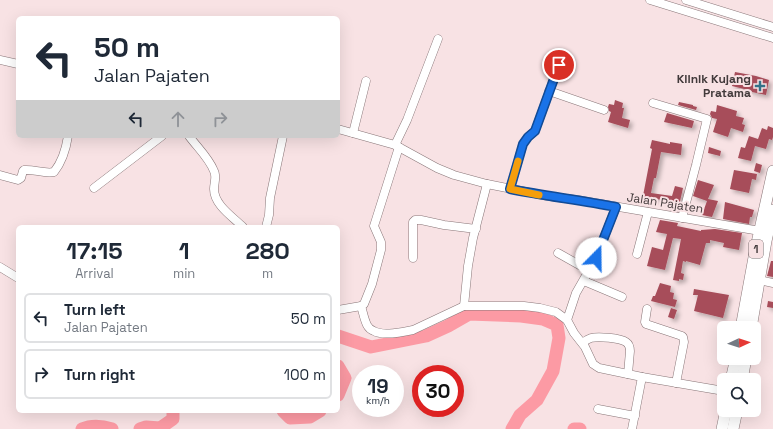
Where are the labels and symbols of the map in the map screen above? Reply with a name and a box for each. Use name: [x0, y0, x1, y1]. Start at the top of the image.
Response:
pin: [542, 48, 576, 82]
place label: Klinik Kujang Pratama: [677, 71, 751, 101]
marker: Klinik Kujang Pratama: [754, 80, 766, 92]
street label: Jalan Pajaten: [626, 189, 704, 217]
position arrow: [575, 237, 617, 279]
road number: 1: [749, 240, 763, 258]
north arrow: [717, 321, 761, 365]
speed limit sign: 30: [412, 365, 464, 417]

